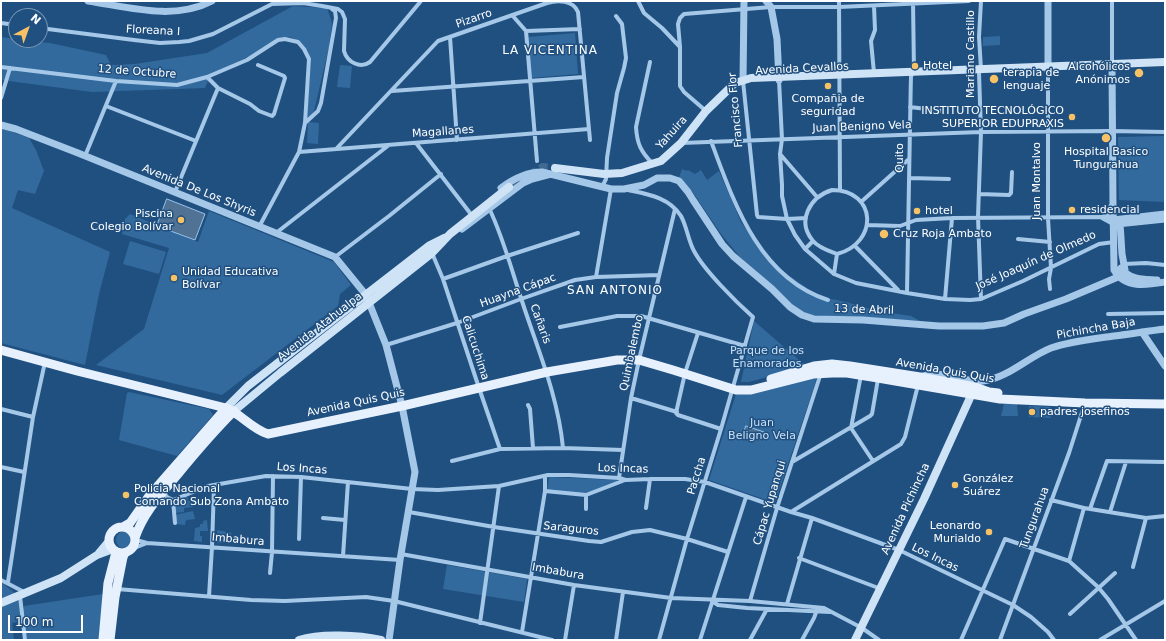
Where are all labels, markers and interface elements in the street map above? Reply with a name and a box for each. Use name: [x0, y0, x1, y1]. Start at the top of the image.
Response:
street label: Pizarro: [454, 7, 494, 31]
north arrow: [8, 8, 48, 48]
street label: Mariano Castillo: [964, 10, 978, 98]
text: N: [28, 11, 43, 27]
street label: Floreana I: [126, 23, 180, 39]
district label: LA VICENTINA: [502, 44, 598, 58]
place label: Hotel: [923, 59, 952, 73]
street label: Avenida Cevallos: [755, 60, 849, 78]
place label: Alcohólicos Anónimos: [1068, 60, 1130, 86]
marker: Hotel: [910, 61, 920, 71]
street label: 12 de Octubre: [97, 63, 177, 81]
place label: terapia de lenguaje: [1003, 66, 1059, 92]
marker: Alcohólicos Anónimos: [1133, 67, 1145, 79]
street label: Francisco Flor: [726, 72, 746, 148]
marker: terapia de lenguaje: [988, 73, 1000, 85]
marker: Compañia de seguridad: [823, 81, 833, 91]
place label: Compañia de seguridad: [792, 92, 864, 118]
place label: INSTITUTO TECNOLÓGICO SUPERIOR EDUPRAXIS: [921, 104, 1064, 130]
marker: INSTITUTO TECNOLÓGICO SUPERIOR EDUPRAXIS: [1067, 112, 1077, 122]
street label: Yahuira: [654, 114, 690, 152]
street label: Juan Benigno Vela: [812, 119, 912, 135]
street label: Magallanes: [411, 123, 475, 141]
marker: Hospital Basico Tungurahua: [1100, 132, 1112, 144]
street label: Juan Montalvo: [1030, 142, 1044, 220]
street label: Quito: [893, 143, 907, 173]
place label: Hospital Basico Tungurahua: [1064, 145, 1148, 171]
street label: Avenida De Los Shyris: [140, 162, 258, 220]
place label: residencial: [1080, 203, 1139, 217]
place label: hotel: [925, 204, 953, 218]
marker: residencial: [1067, 205, 1077, 215]
marker: hotel: [912, 206, 922, 216]
place label: Piscina Colegio Bolívar: [90, 207, 173, 233]
marker: Piscina Colegio Bolívar: [176, 215, 186, 225]
place label: Cruz Roja Ambato: [893, 227, 992, 241]
marker: Cruz Roja Ambato: [878, 228, 890, 240]
street label: José Joaquín de Olmedo: [974, 228, 1098, 294]
place label: Unidad Educativa Bolívar: [182, 265, 279, 291]
street label: Huayna Cápac: [478, 271, 558, 311]
marker: Unidad Educativa Bolívar: [169, 273, 179, 283]
district label: SAN ANTONIO: [567, 284, 663, 298]
street label: Avenida Atahualpa: [275, 290, 365, 364]
street label: Cañaris: [527, 302, 553, 346]
street label: 13 de Abril: [834, 302, 894, 318]
street label: Calicuchima: [458, 314, 492, 382]
street label: Quimbalembo: [618, 314, 646, 392]
street label: Pichincha Baja: [1056, 316, 1136, 342]
park label: Parque de los Enamorados: [730, 344, 804, 370]
street label: Avenida Quis Quis: [895, 356, 995, 386]
street label: Avenida Quis Quis: [306, 386, 406, 420]
place label: padres josefinos: [1040, 405, 1130, 419]
marker: padres josefinos: [1027, 407, 1037, 417]
park label: Juan Beligno Vela: [728, 416, 796, 442]
street label: Paccha: [685, 456, 709, 496]
street label: Cápac Yupanqui: [751, 459, 789, 547]
street label: Los Incas: [276, 461, 328, 477]
street label: Avenida Pichincha: [879, 461, 933, 557]
street label: Los Incas: [597, 462, 649, 476]
place label: González Suárez: [963, 472, 1013, 498]
marker: González Suárez: [950, 480, 960, 490]
place label: Policia Nacional Comando Sub Zona Ambato: [134, 482, 289, 508]
street label: Tungurahua: [1018, 485, 1052, 551]
marker: Policia Nacional Comando Sub Zona Ambato: [121, 490, 131, 500]
place label: Leonardo Murialdo: [930, 519, 981, 545]
street label: Saraguros: [543, 520, 599, 538]
marker: Leonardo Murialdo: [984, 527, 994, 537]
street label: Imbabura: [211, 531, 265, 549]
street label: Los Incas: [909, 541, 961, 575]
street label: Imbabura: [531, 561, 585, 583]
scale bar: [10, 607, 85, 633]
text: 100 m: [15, 615, 53, 629]

